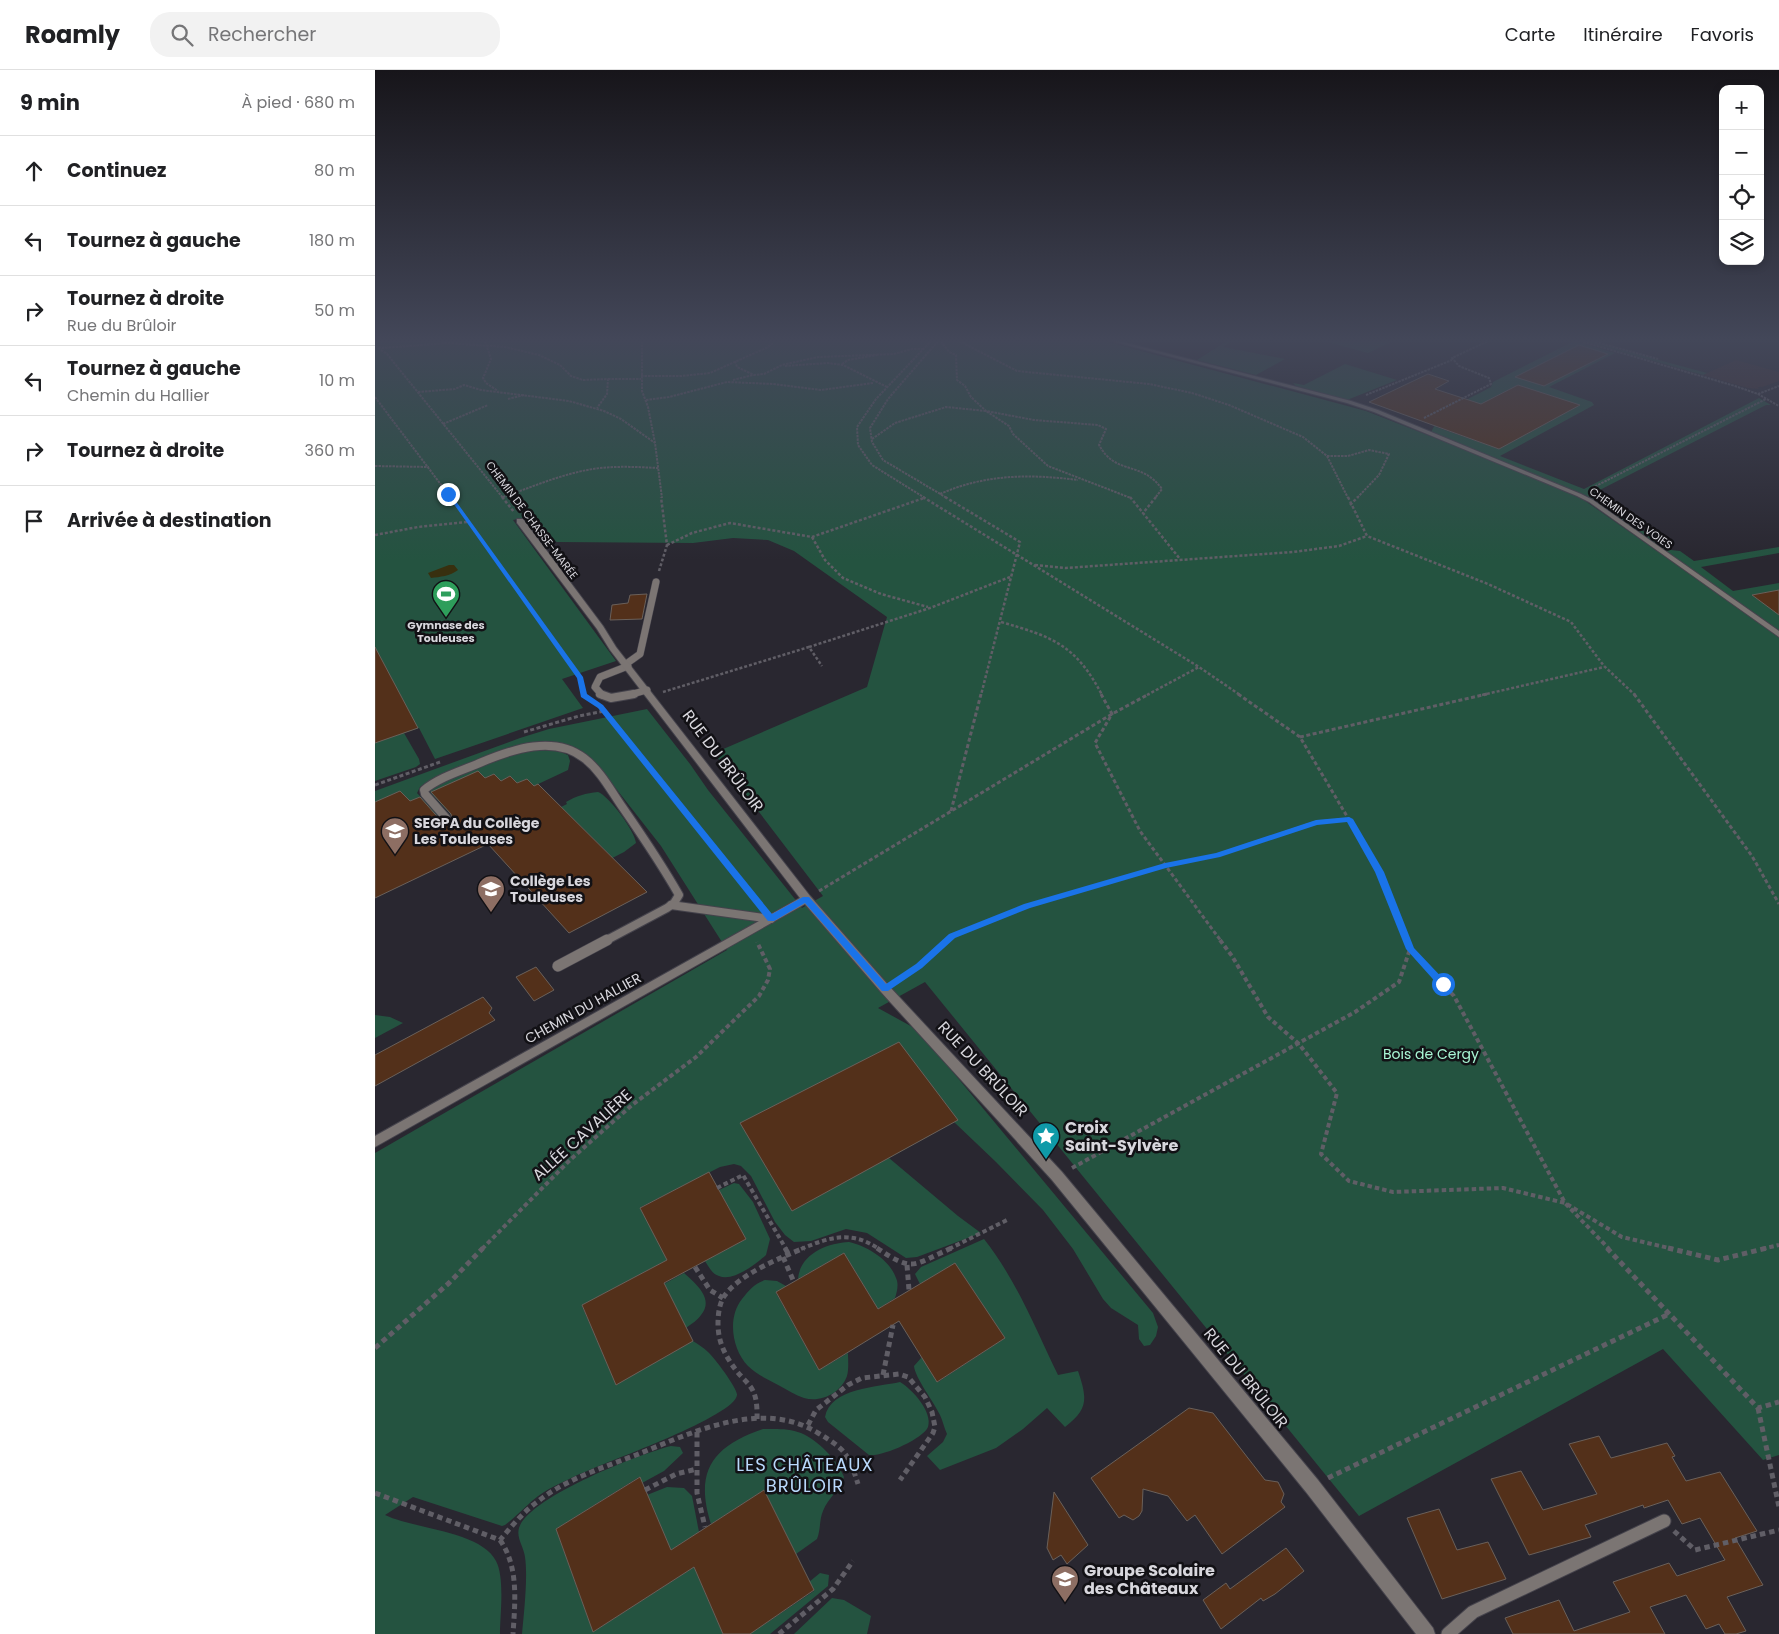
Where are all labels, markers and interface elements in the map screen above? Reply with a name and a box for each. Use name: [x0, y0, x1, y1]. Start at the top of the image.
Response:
search box: [150, 12, 500, 57]
text: Roamly: [25, 18, 120, 51]
icon: search: [168, 21, 196, 49]
text: Rechercher: [208, 21, 316, 48]
text: Carte: [1505, 22, 1555, 47]
text: Itinéraire: [1583, 22, 1663, 47]
text: Favoris: [1691, 22, 1754, 47]
map controls: [1719, 85, 1764, 265]
button: +: [1719, 85, 1764, 130]
text: 9 min: [20, 88, 80, 117]
text: À pied · 680 m: [241, 91, 355, 114]
button: −: [1719, 130, 1764, 175]
icon: ahead: [20, 157, 48, 185]
text: Continuez: [67, 157, 166, 184]
text: 80 m: [314, 159, 355, 182]
button: locate: [1719, 175, 1764, 220]
button: layers: [1719, 220, 1764, 265]
icon: left: [20, 227, 48, 255]
text: Tournez à gauche: [67, 227, 241, 254]
text: 180 m: [309, 229, 355, 252]
text: Tournez à droite: [67, 285, 224, 312]
icon: right: [20, 297, 48, 325]
text: 50 m: [314, 299, 355, 322]
text: Rue du Brûloir: [67, 314, 177, 337]
text: Tournez à gauche: [67, 355, 241, 382]
icon: left: [20, 367, 48, 395]
text: 10 m: [319, 369, 355, 392]
text: Chemin du Hallier: [67, 384, 209, 407]
icon: right: [20, 437, 48, 465]
text: Tournez à droite: [67, 437, 224, 464]
text: 360 m: [305, 439, 355, 462]
street label: CHEMIN DE CHASSE-MARÉE: [482, 458, 582, 582]
route end: [437, 483, 460, 506]
street label: CHEMIN DES VOIES: [1586, 483, 1676, 553]
icon: arrive: [20, 507, 48, 535]
text: Arrivée à destination: [67, 507, 272, 534]
sports icon: Gymnase des Touleuses: [431, 579, 461, 618]
place label: Gymnase des Touleuses: [407, 617, 485, 646]
street label: RUE DU BRÛLOIR: [677, 705, 769, 817]
place label: SEGPA du Collège Les Touleuses: [414, 813, 540, 849]
school or university icon: SEGPA du Collège Les Touleuses: [380, 816, 410, 855]
place label: Collège Les Touleuses: [510, 871, 591, 907]
school or university icon: Collège Les Touleuses: [476, 874, 506, 913]
street label: CHEMIN DU HALLIER: [521, 968, 645, 1048]
route start: [1432, 973, 1455, 996]
street label: RUE DU BRÛLOIR: [933, 1016, 1033, 1122]
park label: Bois de Cergy: [1383, 1044, 1479, 1064]
street label: ALLÉE CAVALIÈRE: [527, 1084, 637, 1186]
place label: Croix Saint-Sylvère: [1065, 1116, 1178, 1157]
place icon: Croix Saint-Sylvère: [1031, 1121, 1061, 1160]
street label: RUE DU BRÛLOIR: [1198, 1323, 1294, 1433]
district label: LES CHÂTEAUX BRÛLOIR: [736, 1452, 874, 1498]
place label: Groupe Scolaire des Châteaux: [1084, 1559, 1215, 1600]
school or university icon: Groupe Scolaire des Châteaux: [1050, 1564, 1080, 1603]

